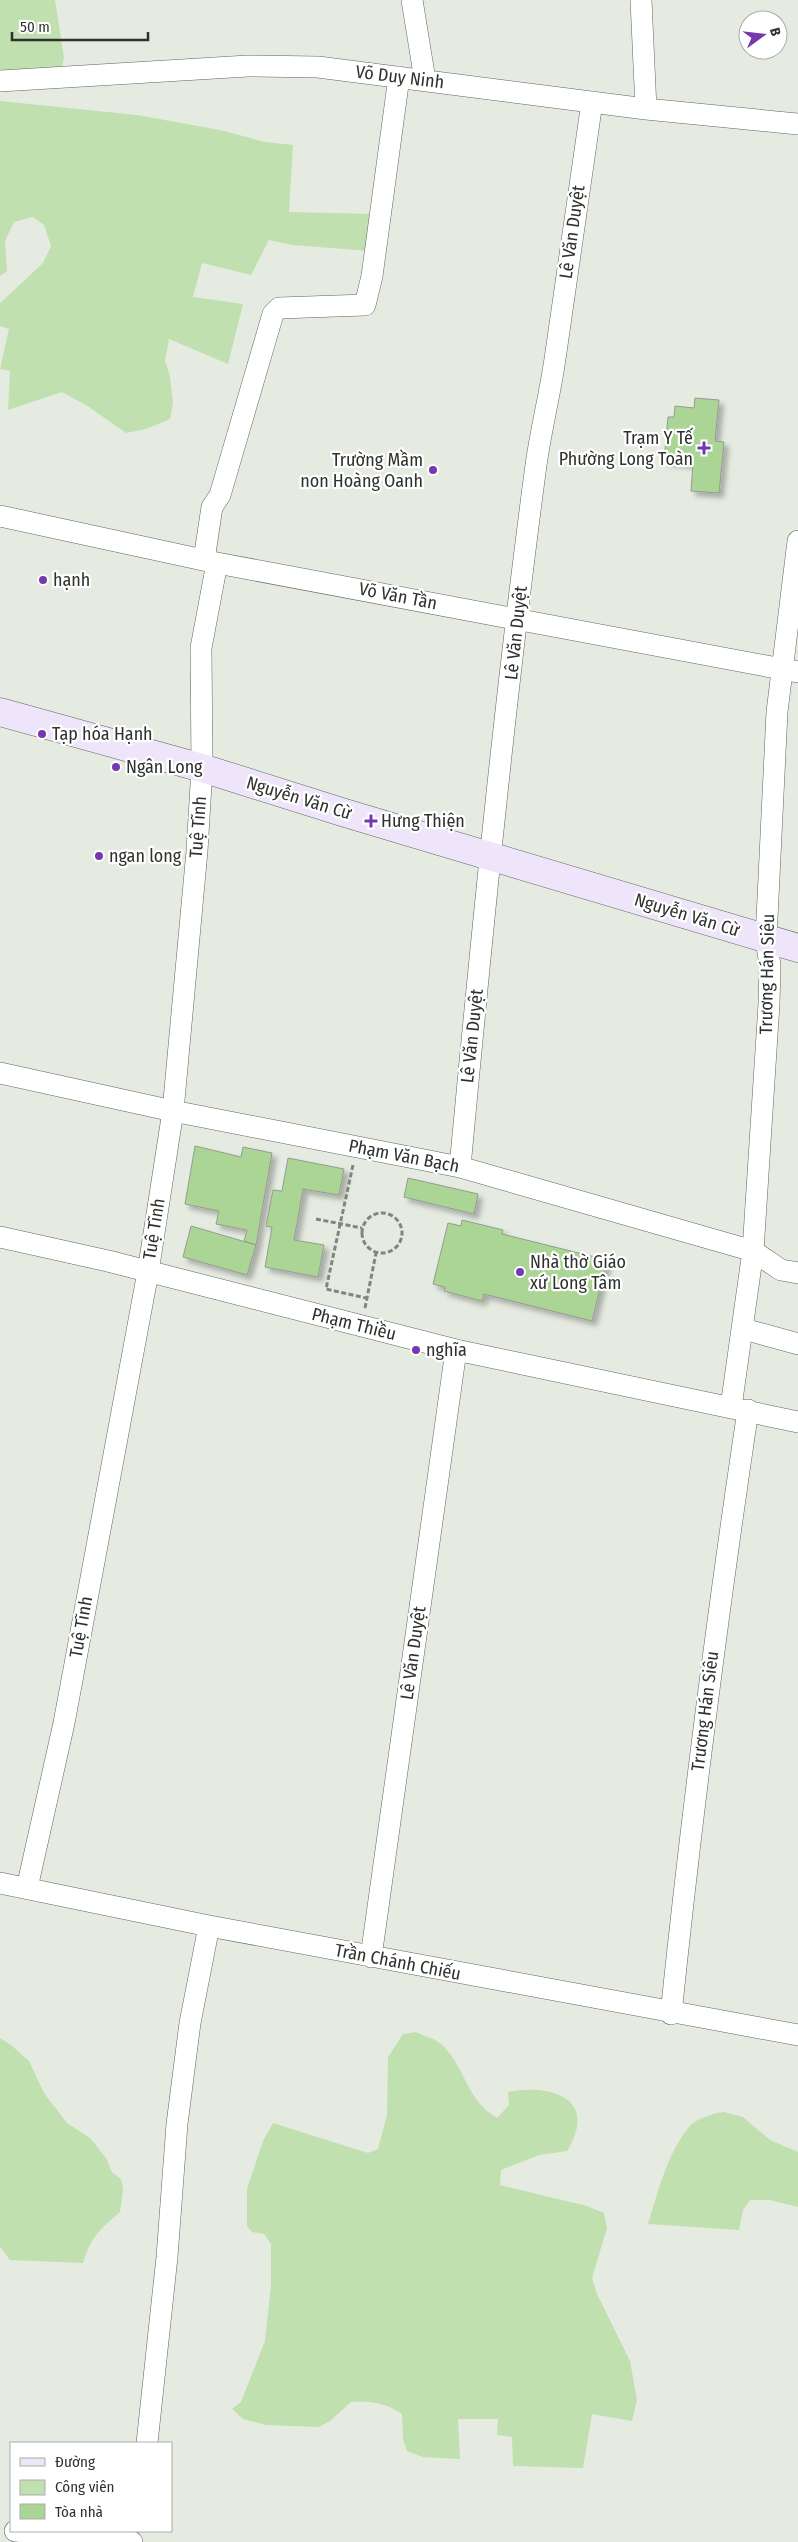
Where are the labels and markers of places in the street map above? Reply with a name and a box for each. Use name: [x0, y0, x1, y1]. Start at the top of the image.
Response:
place label: Trạm Y Tế Phường Long Toàn: [559, 427, 693, 470]
marker: Trạm Y Tế Phường Long Toàn: [697, 441, 711, 455]
place label: Trường Mầm non Hoàng Oanh: [300, 449, 423, 492]
marker: Trường Mầm non Hoàng Oanh: [427, 464, 439, 476]
place label: hạnh: [53, 569, 90, 591]
marker: hạnh: [37, 574, 49, 586]
place label: Tạp hóa Hạnh: [52, 723, 153, 745]
marker: Tạp hóa Hạnh: [36, 728, 48, 740]
place label: Ngân Long: [126, 756, 203, 778]
marker: Ngân Long: [110, 761, 122, 773]
place label: Hưng Thiện: [381, 810, 465, 832]
marker: Hưng Thiện: [365, 815, 377, 827]
place label: ngan long: [109, 845, 182, 867]
marker: ngan long: [93, 850, 105, 862]
place label: Nhà thờ Giáo xứ Long Tâm: [530, 1251, 626, 1294]
marker: Nhà thờ Giáo xứ Long Tâm: [514, 1266, 526, 1278]
place label: nghĩa: [426, 1339, 467, 1361]
marker: nghĩa: [410, 1344, 422, 1356]

